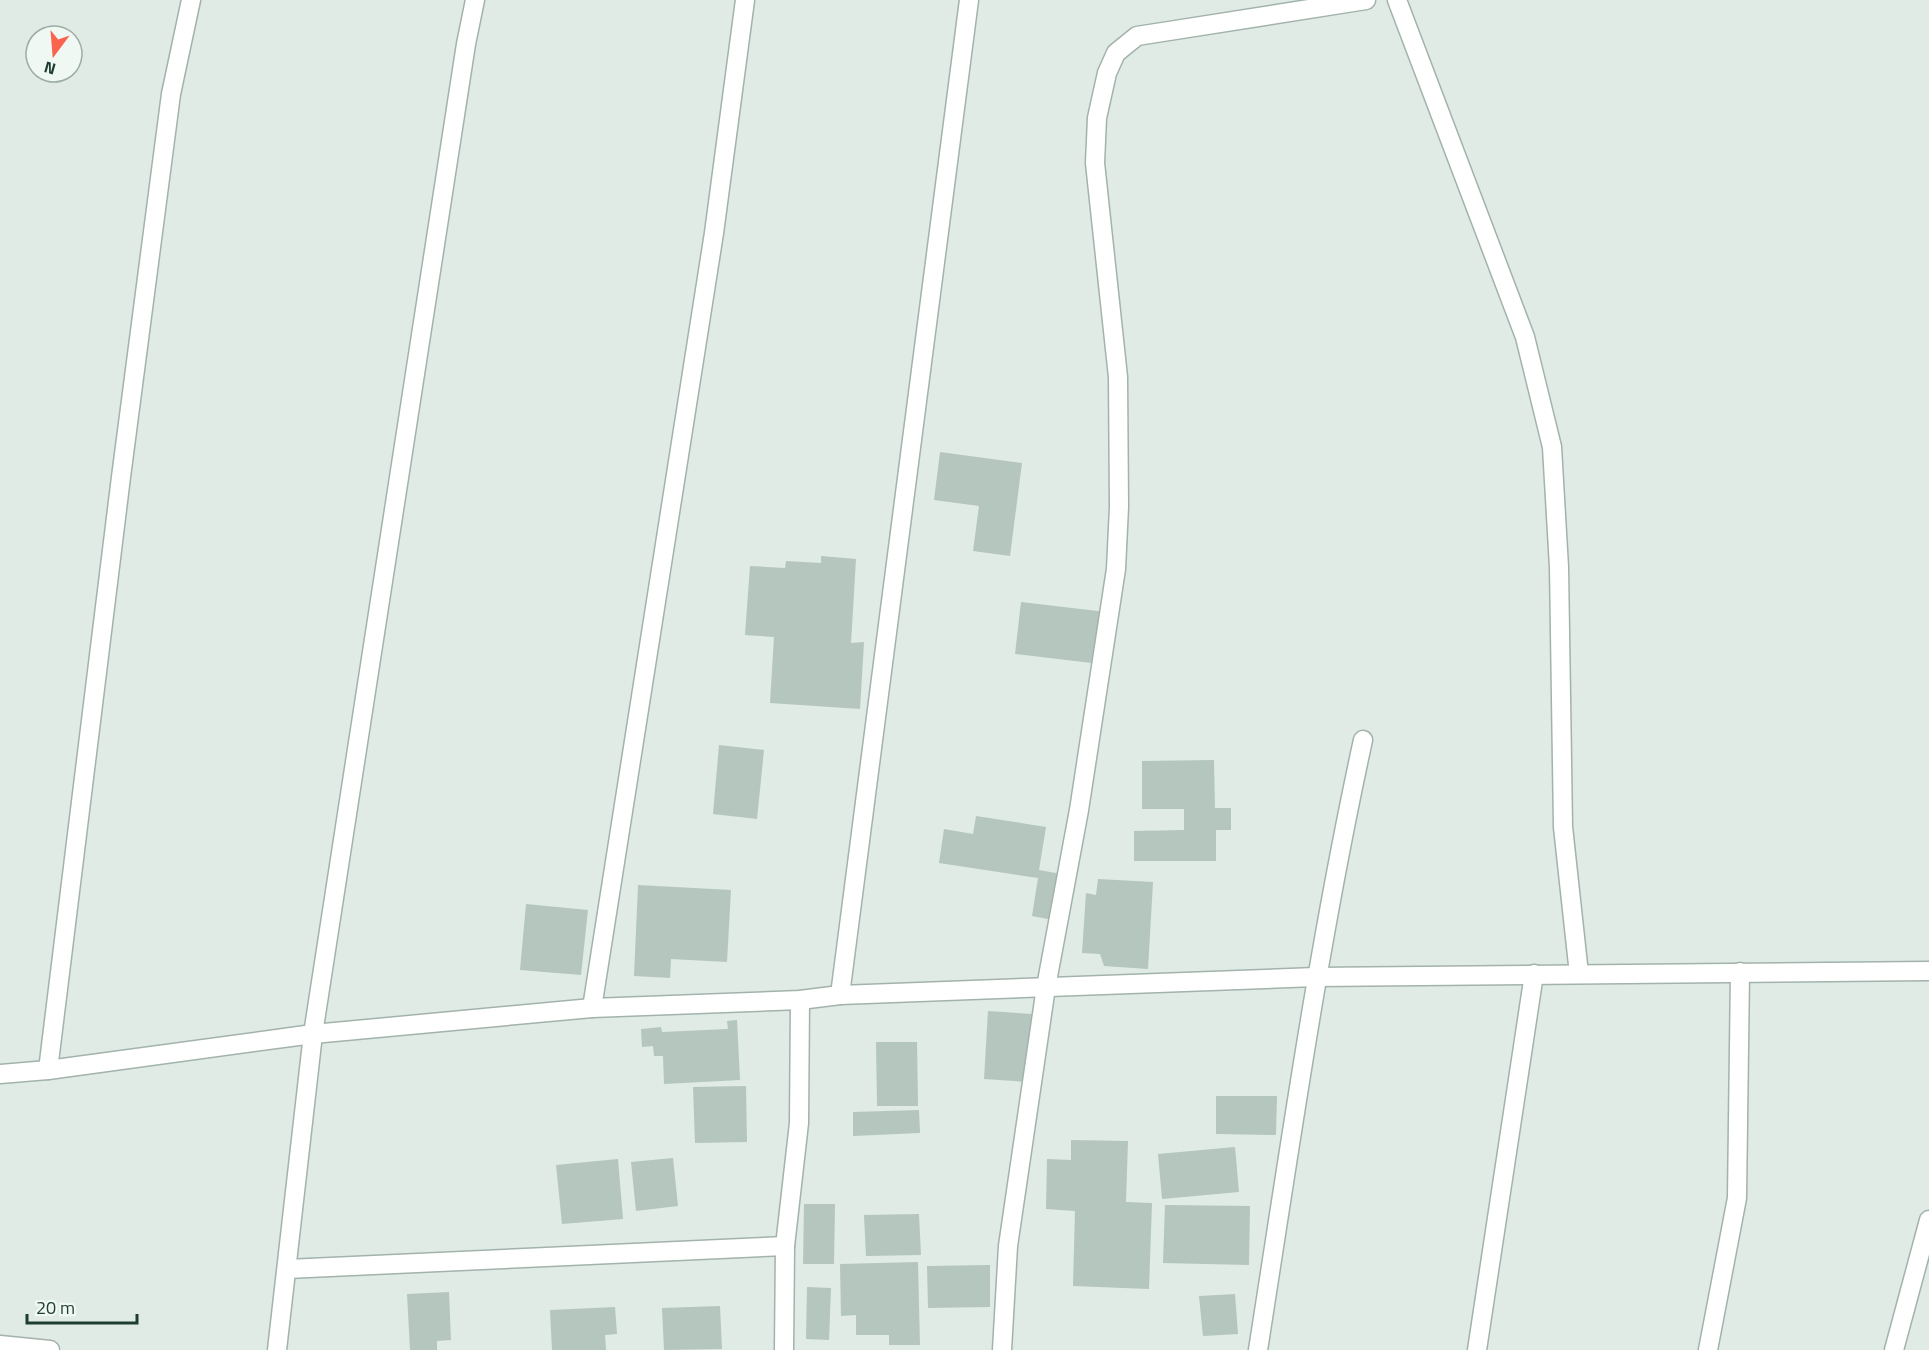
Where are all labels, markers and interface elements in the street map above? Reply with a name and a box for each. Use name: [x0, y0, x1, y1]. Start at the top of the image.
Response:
north arrow: [24, 24, 84, 84]
text: N: [41, 55, 59, 81]
scale bar: [27, 1287, 136, 1325]
text: 20 m: [36, 1294, 75, 1321]

